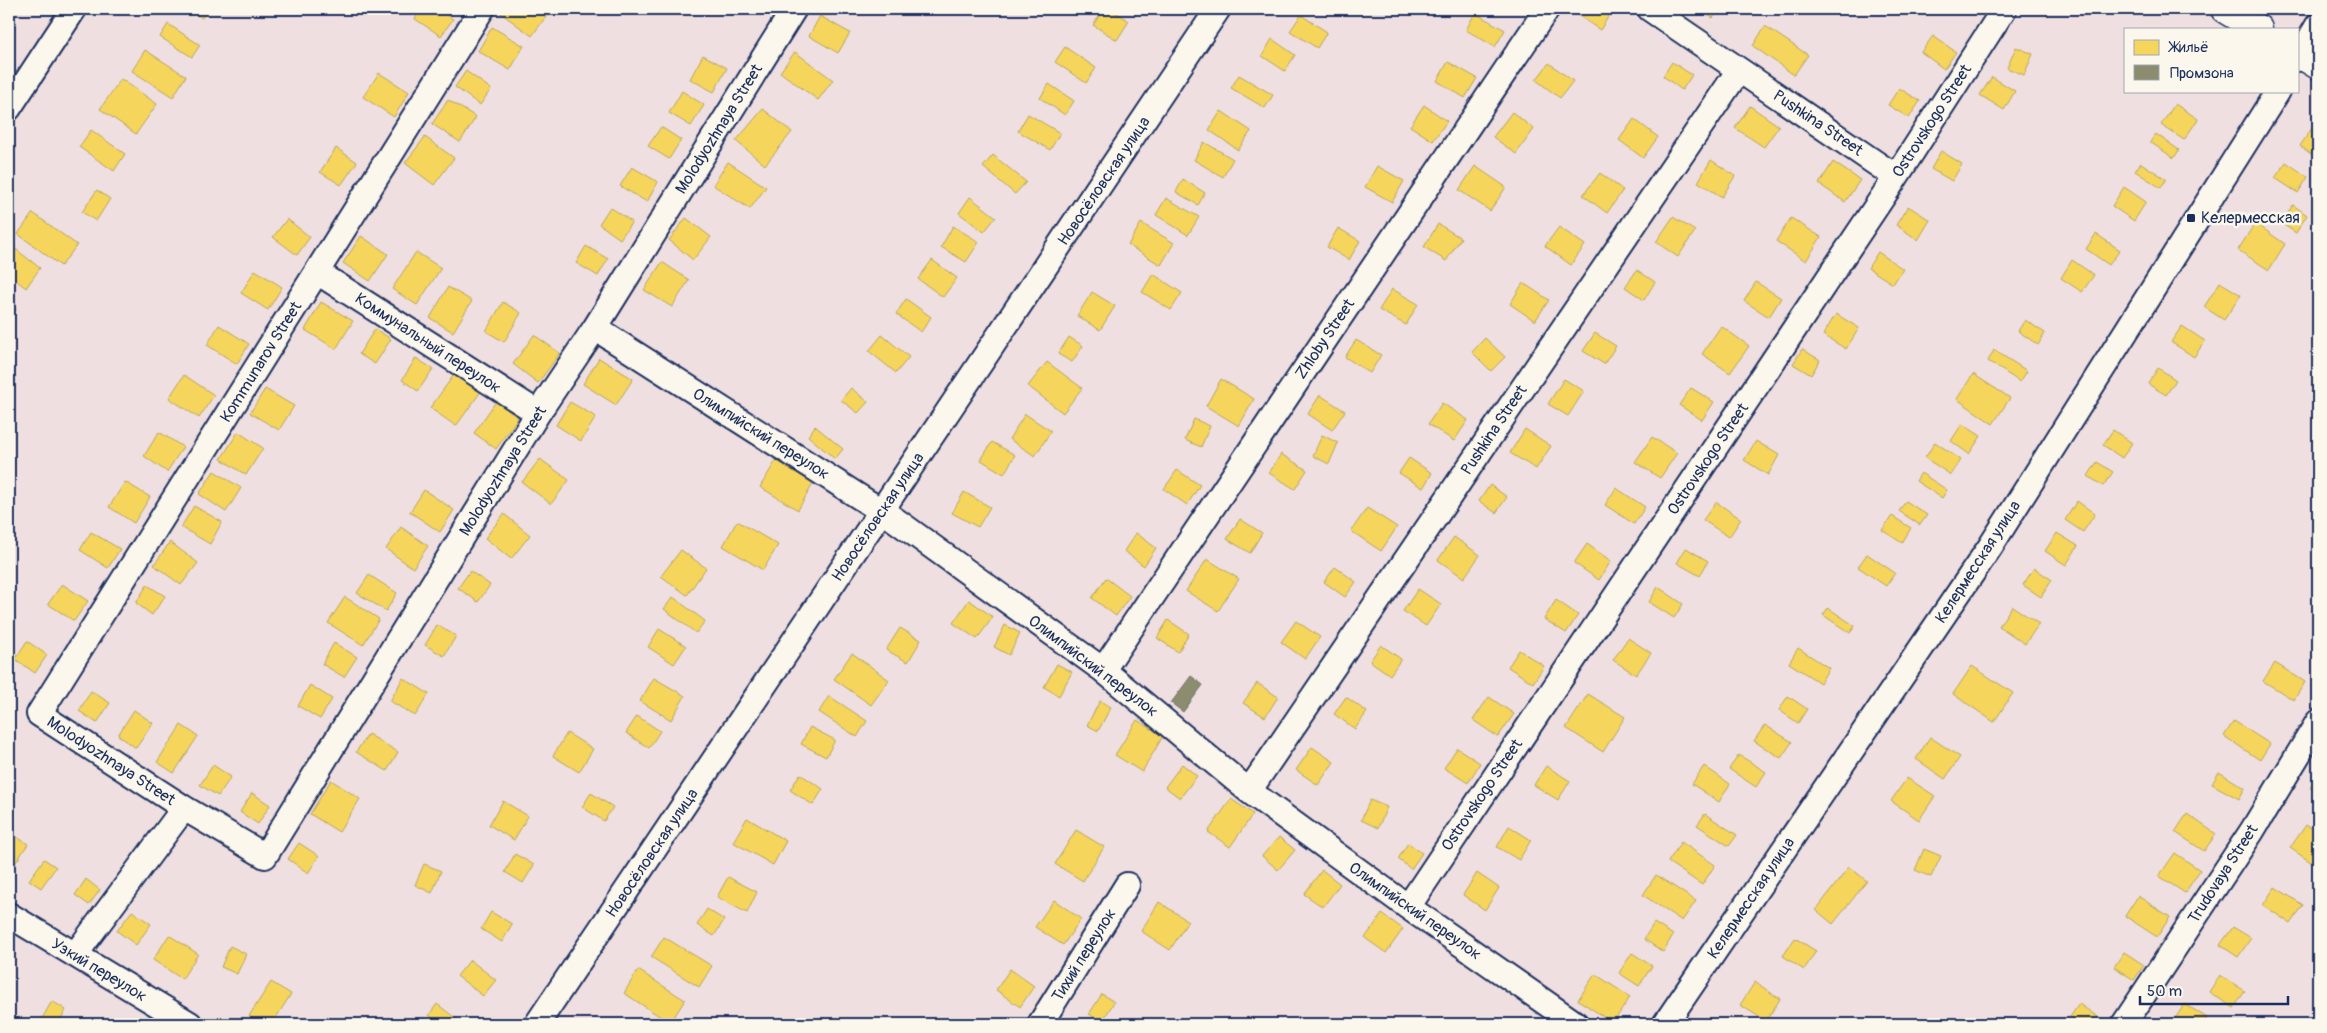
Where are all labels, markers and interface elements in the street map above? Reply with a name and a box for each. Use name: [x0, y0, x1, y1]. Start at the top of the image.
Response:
legend: [2124, 28, 2300, 92]
text: Жильё: [2168, 38, 2209, 57]
street label: Molodyozhnaya Street: [671, 60, 767, 198]
street label: Ostrovskogo Street: [1888, 60, 1976, 181]
text: Промзона: [2170, 64, 2234, 83]
street label: Pushkina Street: [1769, 86, 1867, 161]
street label: Новосёловская улица: [1053, 113, 1155, 249]
place label: Келермесская: [2201, 208, 2300, 228]
marker: Келермесская: [2185, 212, 2197, 224]
street label: Коммунальный переулок: [351, 288, 505, 398]
street label: Zhloby Street: [1291, 295, 1359, 383]
street label: Kommunarov Street: [216, 297, 307, 426]
street label: Pushkina Street: [1457, 381, 1532, 479]
street label: Олимпийский переулок: [689, 384, 833, 484]
street label: Ostrovskogo Street: [1663, 399, 1753, 519]
street label: Molodyozhnaya Street: [455, 402, 551, 540]
street label: Новосёловская улица: [827, 449, 929, 585]
street label: Келермесская улица: [1931, 497, 2025, 627]
street label: Олимпийский переулок: [1024, 611, 1162, 721]
street label: Molodyozhnaya Street: [43, 712, 179, 810]
street label: Ostrovskogo Street: [1437, 735, 1527, 855]
street label: Новосёловская улица: [601, 785, 703, 921]
street label: Trudovaya Street: [2184, 820, 2263, 927]
street label: Келермесская улица: [1703, 833, 1799, 963]
street label: Олимпийский переулок: [1345, 858, 1485, 964]
street label: Тихий переулок: [1047, 905, 1121, 1005]
street label: Узкий переулок: [48, 934, 150, 1006]
scale bar: [2140, 973, 2287, 1005]
text: 50 m: [2147, 982, 2182, 1001]

